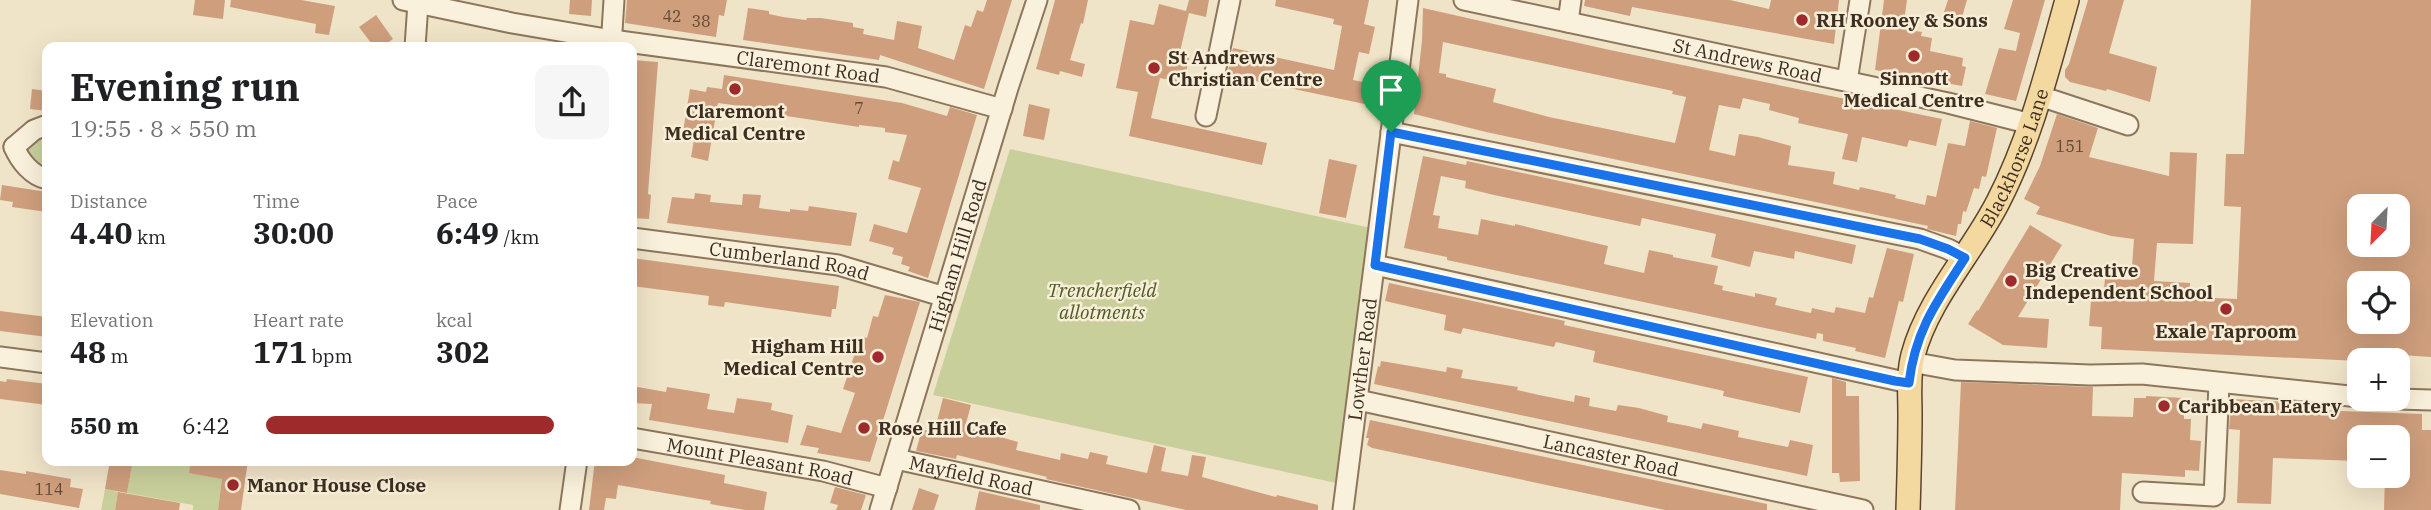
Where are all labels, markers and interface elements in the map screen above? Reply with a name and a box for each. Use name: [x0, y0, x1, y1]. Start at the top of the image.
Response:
house number: 42: [662, 6, 682, 26]
place label: RH Rooney & Sons: [1816, 8, 1988, 32]
house number: 38: [691, 11, 711, 31]
marker: RH Rooney & Sons: [1794, 12, 1810, 28]
street label: St Andrews Road: [1671, 33, 1824, 88]
street label: Claremont Road: [735, 45, 882, 88]
place label: St Andrews Christian Centre: [1168, 45, 1323, 91]
marker: Sinnott Medical Centre: [1906, 48, 1922, 64]
marker: St Andrews Christian Centre: [1146, 60, 1162, 76]
pin: [1361, 60, 1421, 132]
text: Evening run: [70, 62, 300, 111]
button: share: [535, 65, 609, 139]
place label: Sinnott Medical Centre: [1844, 66, 1985, 112]
icon: arrive: [1372, 71, 1410, 109]
marker: Claremont Medical Centre: [727, 81, 743, 97]
street label: Blackhorse Lane: [1974, 85, 2053, 232]
house number: 7: [854, 98, 864, 118]
place label: Claremont Medical Centre: [665, 99, 806, 145]
text: 19:55 · 8 × 550 m: [70, 113, 257, 143]
house number: 151: [2056, 136, 2084, 156]
street label: Higham Hill Road: [923, 176, 992, 335]
text: Distance: [70, 189, 148, 213]
text: Time: [253, 189, 300, 213]
text: Pace: [436, 189, 478, 213]
north arrow: [2347, 194, 2410, 257]
map controls: [2347, 194, 2410, 488]
text: 4.40: [70, 213, 132, 252]
text: 30:00: [253, 213, 334, 252]
text: 6:49: [436, 213, 499, 252]
text: km: [132, 225, 166, 249]
text: /km: [499, 225, 540, 249]
street label: Cumberland Road: [708, 236, 872, 286]
place label: Big Creative Independent School: [2025, 258, 2213, 304]
button: locate: [2347, 271, 2410, 334]
marker: Big Creative Independent School: [2003, 273, 2019, 289]
park label: Trencherfield allotments: [1047, 278, 1157, 324]
street label: Lowther Road: [1343, 296, 1382, 422]
marker: Exale Taproom: [2218, 301, 2234, 317]
text: Elevation: [70, 308, 154, 332]
text: Heart rate: [253, 308, 344, 332]
text: kcal: [436, 308, 473, 332]
place label: Exale Taproom: [2155, 319, 2297, 343]
text: 48: [70, 332, 106, 371]
text: 171: [253, 332, 307, 371]
text: 302: [436, 332, 490, 371]
place label: Higham Hill Medical Centre: [723, 334, 864, 380]
text: m: [106, 344, 129, 368]
text: bpm: [307, 344, 353, 368]
button: +: [2347, 348, 2410, 411]
marker: Higham Hill Medical Centre: [870, 349, 886, 365]
place label: Caribbean Eatery: [2178, 394, 2342, 418]
marker: Caribbean Eatery: [2156, 398, 2172, 414]
text: 550 m: [70, 410, 139, 440]
text: 6:42: [182, 410, 230, 440]
place label: Rose Hill Cafe: [878, 416, 1007, 440]
marker: Rose Hill Cafe: [856, 420, 872, 436]
button: −: [2347, 425, 2410, 488]
street label: Lancaster Road: [1541, 429, 1681, 482]
street label: Mount Pleasant Road: [665, 432, 856, 490]
street label: Mayfield Road: [907, 450, 1035, 501]
place label: Manor House Close: [247, 473, 426, 497]
marker: Manor House Close: [225, 477, 241, 493]
house number: 114: [35, 479, 63, 499]

